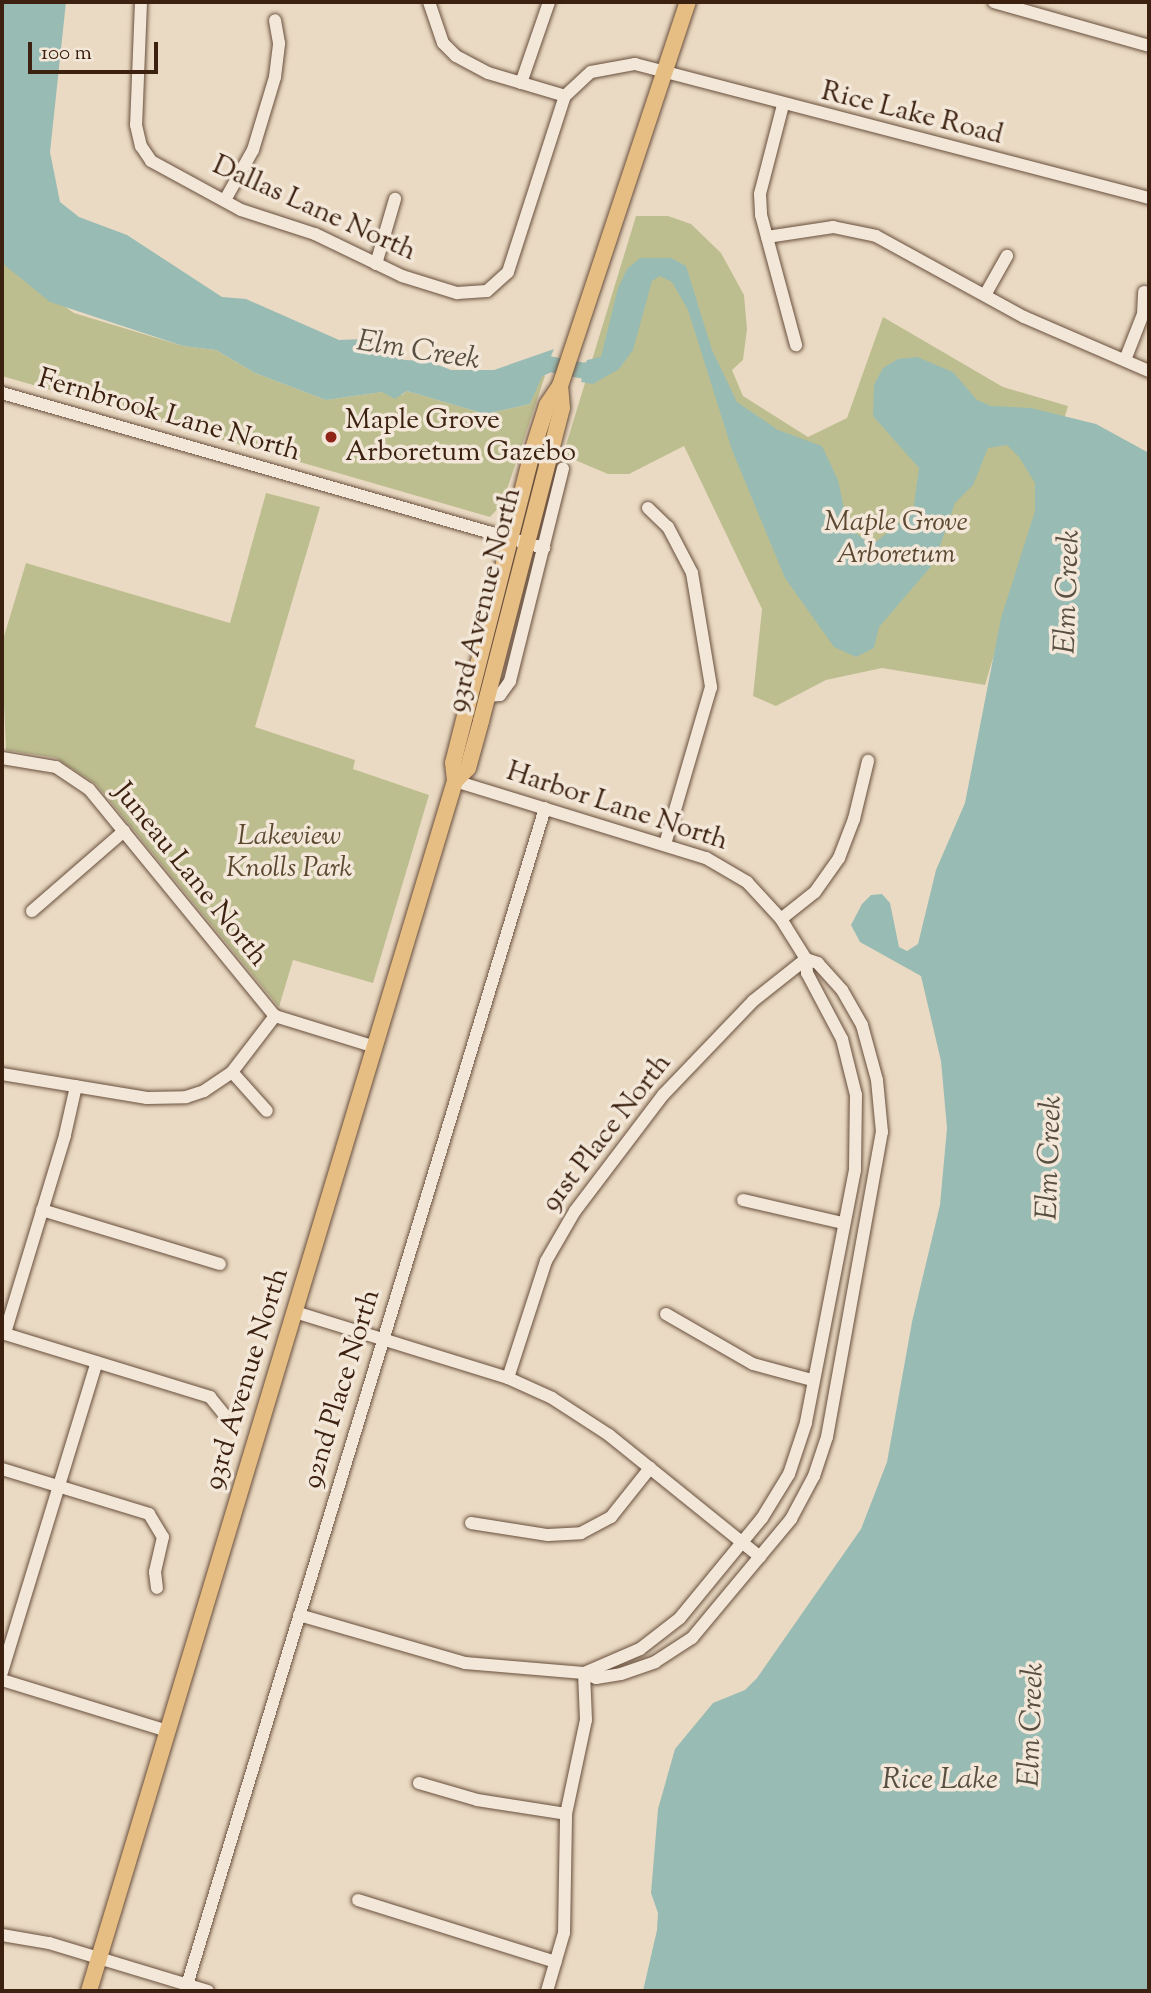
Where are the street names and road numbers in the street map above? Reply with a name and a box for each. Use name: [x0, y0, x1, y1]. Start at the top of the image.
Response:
street label: Rice Lake Road: [818, 75, 1006, 153]
street label: Dallas Lane North: [207, 149, 421, 269]
street label: Fernbrook Lane North: [34, 362, 304, 470]
street label: 93rd Avenue North: [441, 484, 529, 716]
street label: Harbor Lane North: [502, 755, 732, 859]
street label: Juneau Lane North: [106, 776, 274, 974]
street label: 91st Place North: [535, 1047, 679, 1219]
street label: 93rd Avenue North: [197, 1264, 297, 1494]
street label: 92nd Place North: [296, 1285, 388, 1493]

